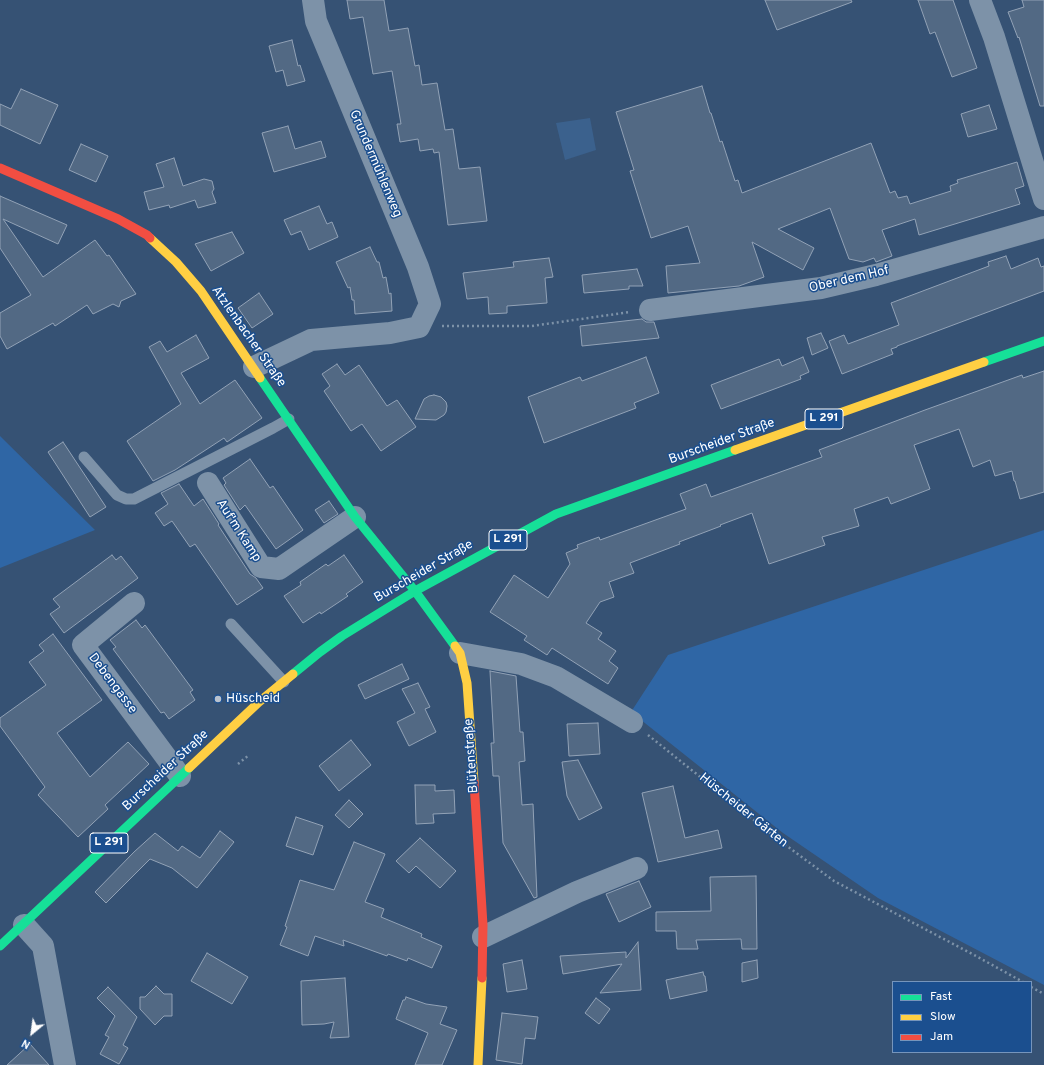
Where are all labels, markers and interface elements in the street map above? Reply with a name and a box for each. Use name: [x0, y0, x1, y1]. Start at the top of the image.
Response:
street label: Grundermühlenweg: [345, 108, 405, 220]
street label: Ober dem Hof: [808, 263, 890, 297]
street label: Atzlenbacher Straße: [207, 284, 289, 390]
road number: L 291: [805, 409, 843, 429]
street label: Burscheider Straße: [667, 416, 777, 468]
street label: Auf'm Kamp: [212, 497, 264, 565]
road number: L 291: [489, 530, 527, 550]
street label: Burscheider Straße: [372, 537, 476, 607]
street label: Debengasse: [84, 651, 140, 717]
place label: Hüscheid: [226, 691, 280, 707]
marker: Hüscheid: [213, 694, 223, 704]
street label: Blütenstraße: [462, 718, 482, 794]
street label: Burscheider Straße: [120, 727, 212, 815]
street label: Hüscheider Gärten: [696, 770, 790, 852]
road number: L 291: [90, 833, 128, 853]
legend: [892, 981, 1032, 1053]
text: Fast: [930, 989, 952, 1005]
text: Slow: [930, 1009, 956, 1025]
north arrow: [12, 1013, 52, 1053]
text: Jam: [930, 1029, 953, 1045]
text: N: [19, 1035, 33, 1052]

